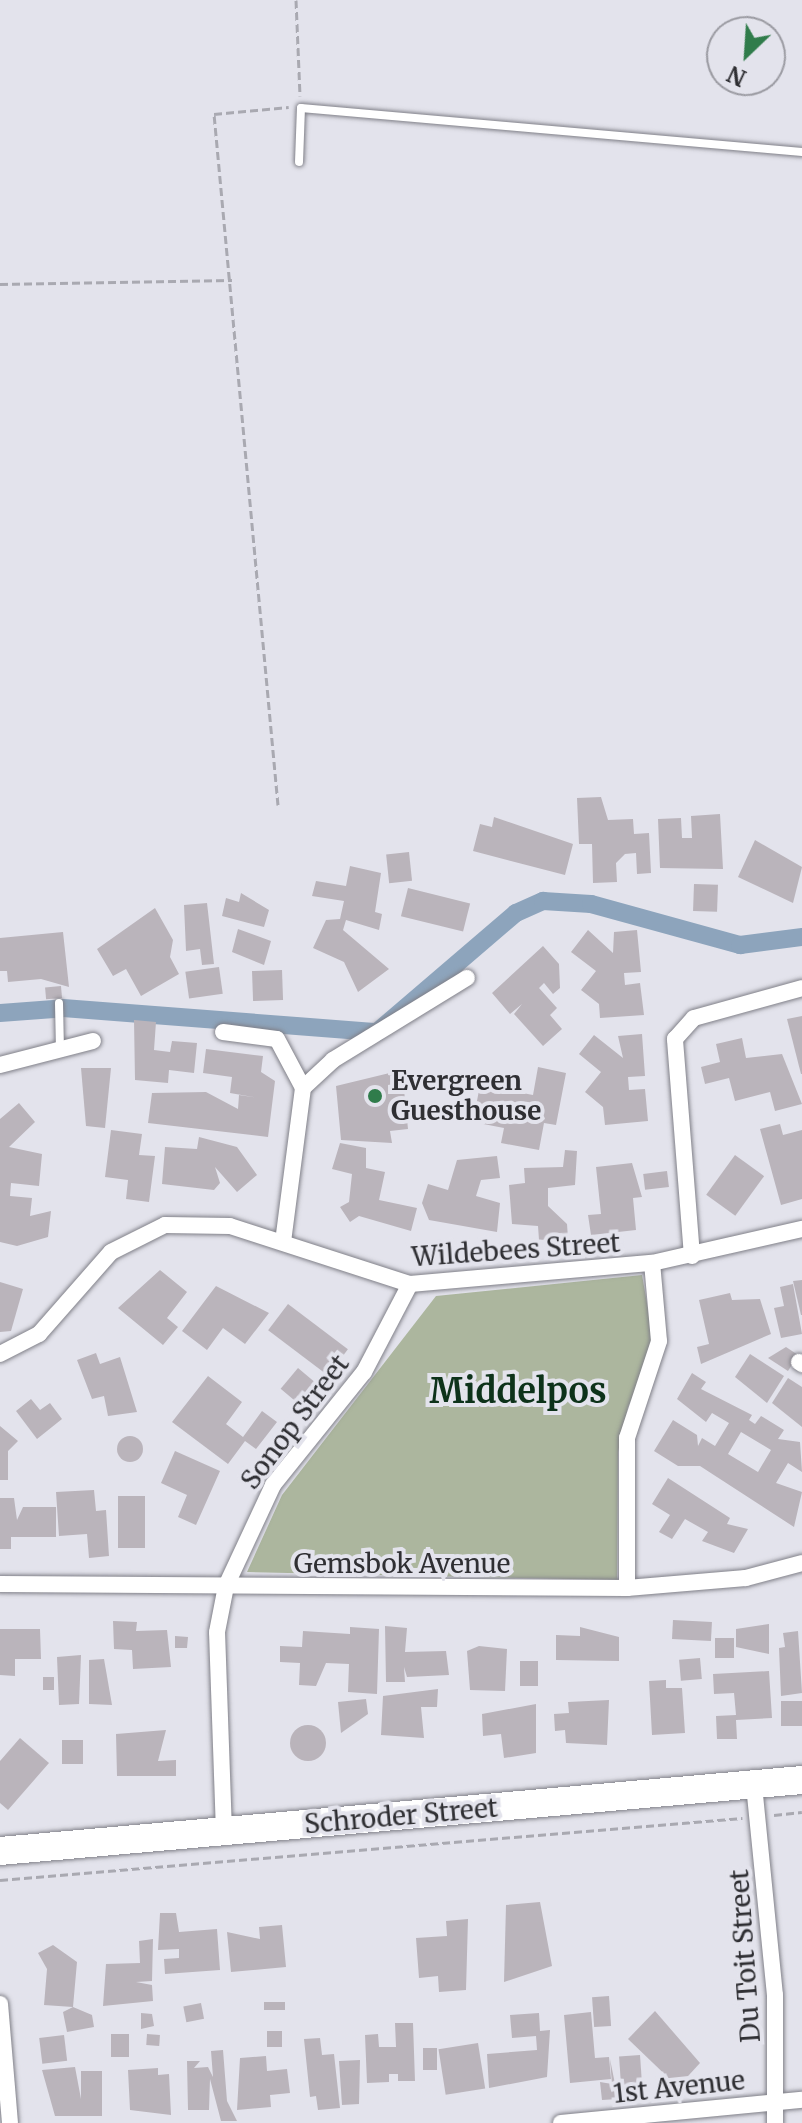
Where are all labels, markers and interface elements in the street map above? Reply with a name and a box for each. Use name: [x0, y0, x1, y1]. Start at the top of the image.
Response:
north arrow: [706, 16, 786, 96]
text: N: [723, 60, 751, 92]
place label: Evergreen Guesthouse: [391, 1065, 541, 1126]
marker: Evergreen Guesthouse: [366, 1087, 384, 1105]
street label: Wildebees Street: [411, 1227, 621, 1273]
street label: Sonop Street: [234, 1349, 356, 1495]
district label: Middelpos: [430, 1372, 606, 1412]
street label: Gemsbok Avenue: [294, 1548, 510, 1580]
street label: Schroder Street: [303, 1792, 499, 1840]
street label: Du Toit Street: [723, 1868, 767, 2044]
street label: 1st Avenue: [612, 2065, 746, 2109]

